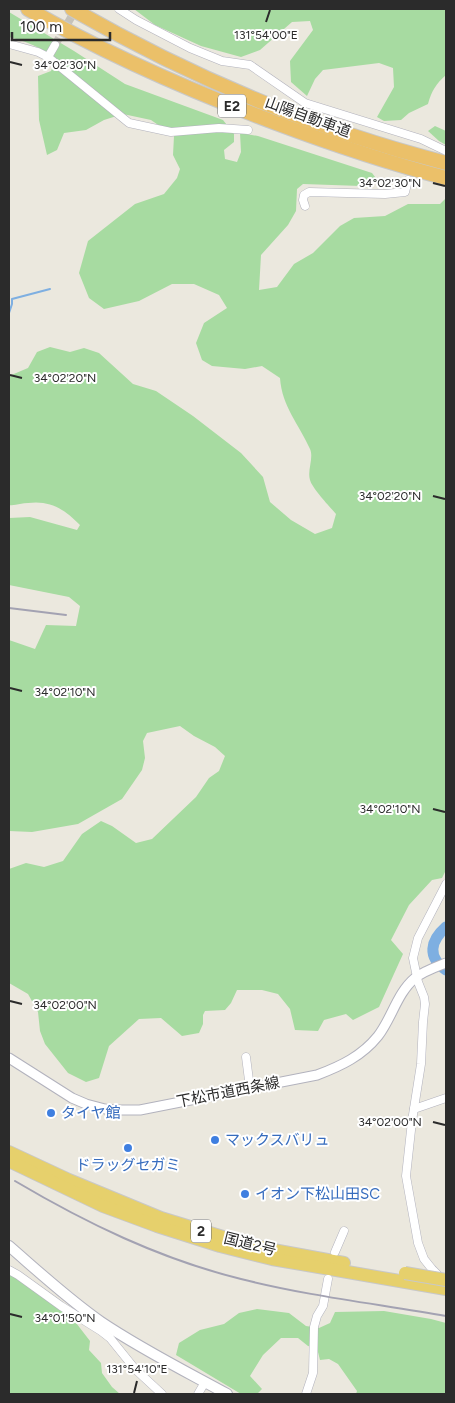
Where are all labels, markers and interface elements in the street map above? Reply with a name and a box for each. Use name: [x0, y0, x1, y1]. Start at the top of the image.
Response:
scale bar: [12, 10, 110, 42]
text: 100 m: [20, 18, 62, 36]
text: 131°54'00"E: [234, 28, 298, 42]
text: 34°02'30"N: [34, 58, 96, 72]
street label: 山陽自動車道: [263, 93, 353, 141]
road number: E2: [218, 94, 246, 118]
text: 34°02'30"N: [359, 176, 421, 190]
text: 34°02'20"N: [34, 371, 96, 385]
text: 34°02'20"N: [359, 489, 421, 503]
text: 34°02'10"N: [35, 685, 96, 699]
text: 34°02'10"N: [360, 802, 421, 816]
text: 34°02'00"N: [33, 998, 97, 1012]
street label: 下松市道西条線: [175, 1073, 281, 1111]
place label: タイヤ館: [61, 1104, 121, 1122]
marker: タイヤ館: [45, 1107, 57, 1119]
text: 34°02'00"N: [358, 1115, 422, 1129]
place label: マックスバリュ: [225, 1131, 330, 1149]
marker: マックスバリュ: [209, 1134, 221, 1146]
marker: ドラッグセガミ: [122, 1142, 134, 1154]
place label: ドラッグセガミ: [75, 1156, 181, 1174]
place label: イオン下松山田SC: [255, 1185, 380, 1203]
marker: イオン下松山田SC: [239, 1188, 251, 1200]
road number: 2: [191, 1220, 211, 1242]
street label: 国道2号: [222, 1229, 278, 1259]
text: 34°01'50"N: [34, 1311, 96, 1325]
text: 131°54'10"E: [106, 1362, 168, 1376]

